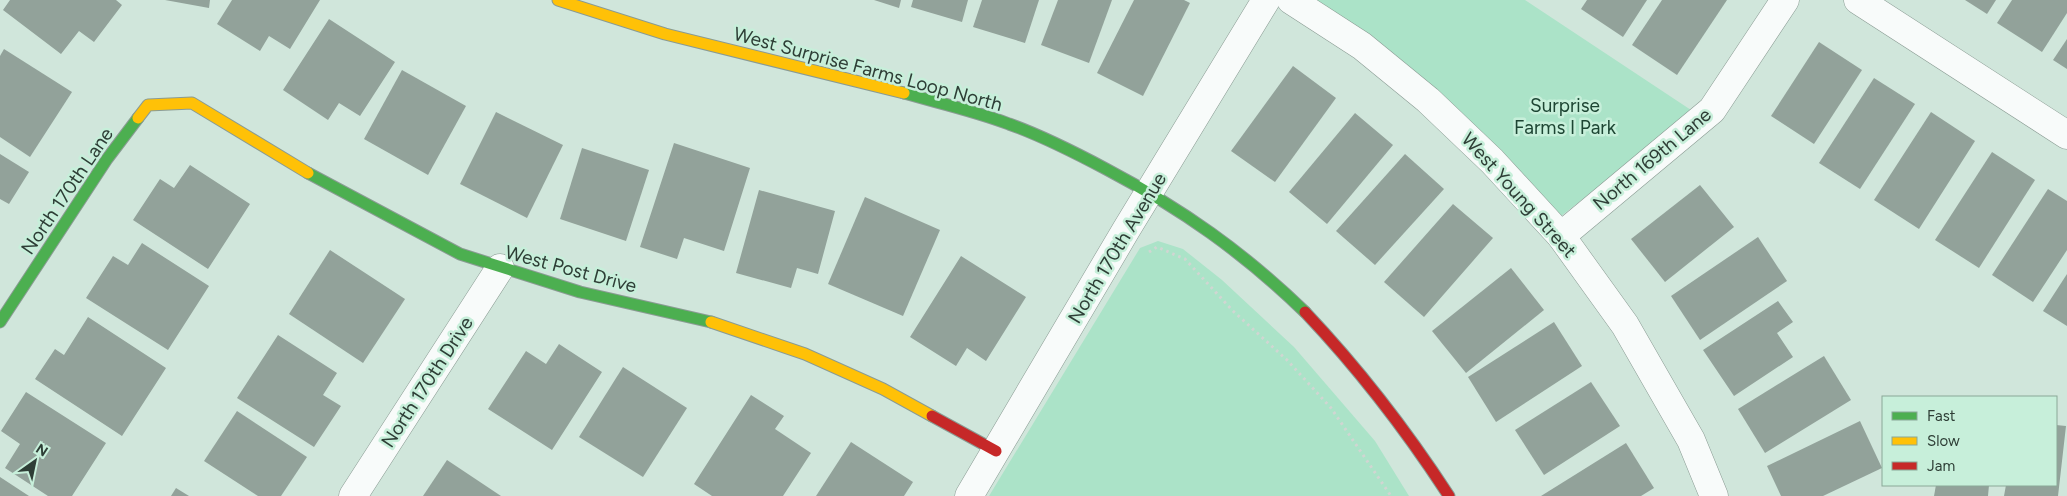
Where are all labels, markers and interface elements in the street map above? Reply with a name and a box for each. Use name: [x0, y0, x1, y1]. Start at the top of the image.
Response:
street label: West Surprise Farms Loop North: [731, 22, 1005, 116]
park label: Surprise Farms I Park: [1514, 94, 1617, 139]
street label: North 169th Lane: [1588, 103, 1716, 215]
street label: North 170th Lane: [16, 123, 118, 259]
street label: West Young Street: [1457, 128, 1581, 262]
street label: North 170th Avenue: [1063, 169, 1171, 327]
street label: West Post Drive: [503, 240, 639, 298]
street label: North 170th Drive: [376, 312, 478, 452]
legend: [1882, 396, 2057, 486]
text: Fast: [1927, 407, 1956, 425]
text: Slow: [1927, 432, 1960, 450]
north arrow: [10, 436, 60, 486]
text: N: [33, 440, 51, 461]
text: Jam: [1927, 457, 1955, 475]

